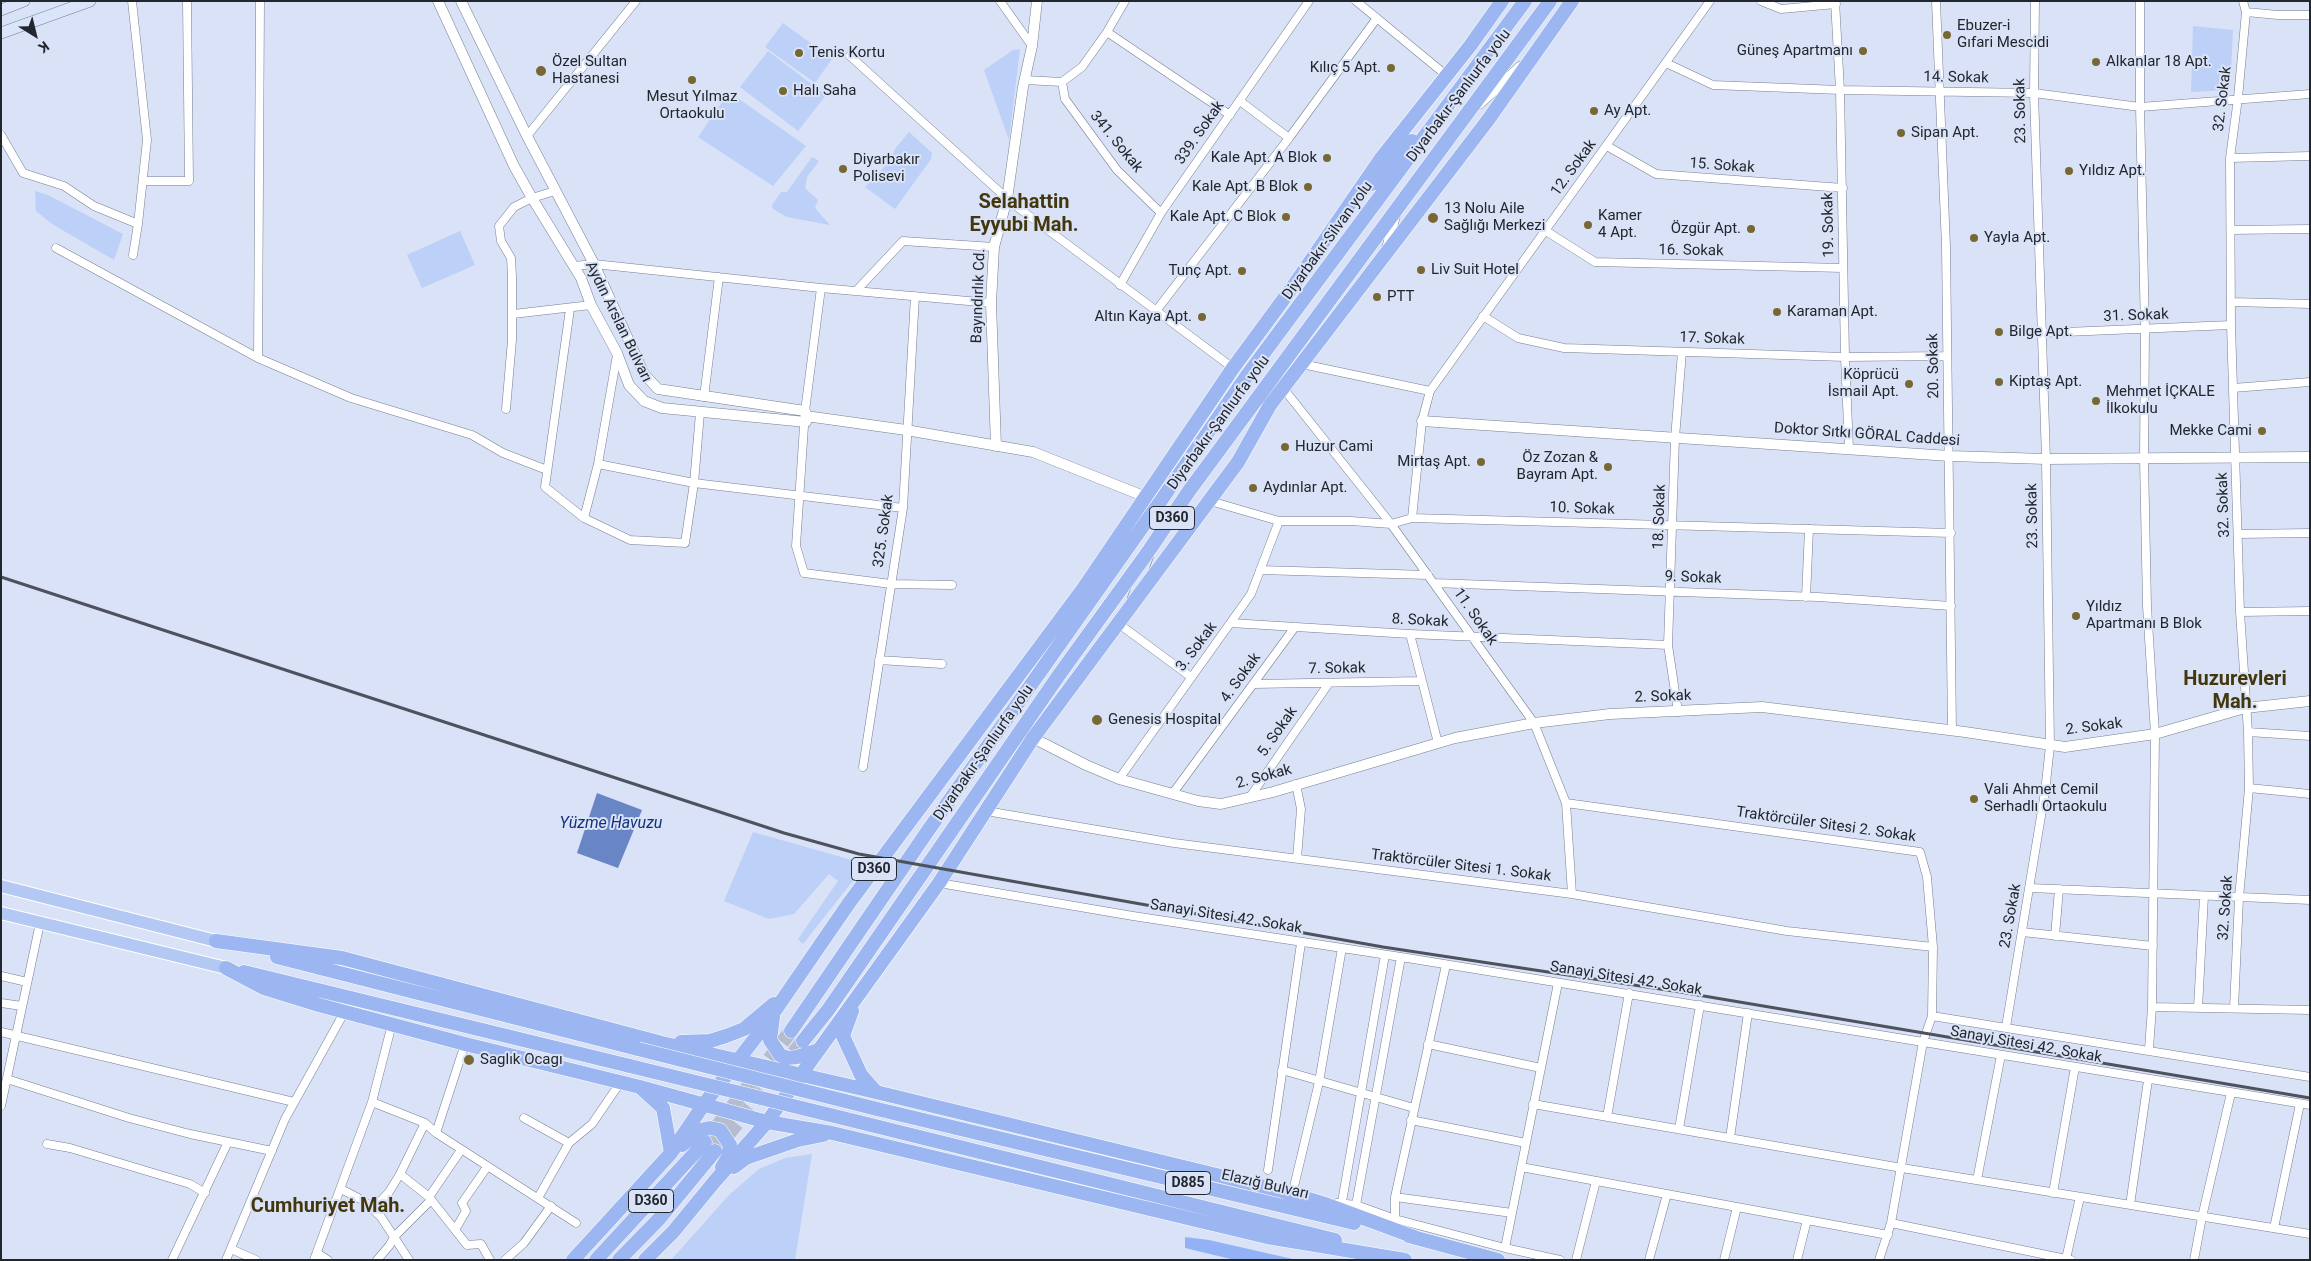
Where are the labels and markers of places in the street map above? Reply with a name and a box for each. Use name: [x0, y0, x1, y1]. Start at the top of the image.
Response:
place label: Ebuzer-i Gıfari Mescidi: [1957, 17, 2049, 52]
marker: Ebuzer-i Gıfari Mescidi: [1941, 29, 1953, 41]
place label: Güneş Apartmanı: [1737, 42, 1853, 60]
place label: Tenis Kortu: [809, 44, 885, 62]
marker: Güneş Apartmanı: [1857, 45, 1869, 57]
marker: Tenis Kortu: [793, 47, 805, 59]
place label: Özel Sultan Hastanesi: [552, 53, 627, 88]
place label: Alkanlar 18 Apt.: [2106, 53, 2212, 71]
marker: Alkanlar 18 Apt.: [2090, 56, 2102, 68]
place label: Kılıç 5 Apt.: [1310, 59, 1381, 77]
marker: Kılıç 5 Apt.: [1385, 62, 1397, 74]
marker: Özel Sultan Hastanesi: [534, 64, 548, 78]
marker: Mesut Yılmaz Ortaokulu: [686, 74, 698, 86]
place label: Halı Saha: [793, 82, 856, 100]
marker: Halı Saha: [777, 85, 789, 97]
place label: Mesut Yılmaz Ortaokulu: [647, 88, 737, 123]
place label: Ay Apt.: [1604, 102, 1651, 120]
marker: Ay Apt.: [1588, 105, 1600, 117]
place label: Sipan Apt.: [1911, 124, 1979, 142]
marker: Sipan Apt.: [1895, 127, 1907, 139]
place label: Kale Apt. A Blok: [1211, 149, 1317, 167]
place label: Diyarbakır Polisevi: [853, 151, 920, 186]
marker: Kale Apt. A Blok: [1321, 152, 1333, 164]
place label: Yıldız Apt.: [2079, 162, 2146, 180]
marker: Diyarbakır Polisevi: [837, 163, 849, 175]
marker: Yıldız Apt.: [2063, 165, 2075, 177]
place label: Kale Apt. B Blok: [1192, 178, 1298, 196]
marker: Kale Apt. B Blok: [1302, 181, 1314, 193]
place label: 13 Nolu Aile Sağlığı Merkezi: [1444, 200, 1545, 235]
place label: Kamer 4 Apt.: [1598, 207, 1642, 242]
place label: Kale Apt. C Blok: [1170, 208, 1276, 226]
marker: Kale Apt. C Blok: [1280, 211, 1292, 223]
marker: 13 Nolu Aile Sağlığı Merkezi: [1426, 211, 1440, 225]
marker: Kamer 4 Apt.: [1582, 219, 1594, 231]
place label: Özgür Apt.: [1671, 220, 1741, 238]
marker: Özgür Apt.: [1745, 223, 1757, 235]
place label: Yayla Apt.: [1984, 229, 2050, 247]
marker: Yayla Apt.: [1968, 232, 1980, 244]
place label: Liv Suit Hotel: [1431, 261, 1519, 279]
place label: Tunç Apt.: [1169, 262, 1232, 280]
marker: Liv Suit Hotel: [1415, 264, 1427, 276]
marker: Tunç Apt.: [1236, 265, 1248, 277]
place label: PTT: [1387, 288, 1414, 306]
marker: PTT: [1371, 291, 1383, 303]
place label: Karaman Apt.: [1787, 303, 1878, 321]
marker: Karaman Apt.: [1771, 306, 1783, 318]
place label: Altın Kaya Apt.: [1095, 308, 1192, 326]
marker: Altın Kaya Apt.: [1196, 311, 1208, 323]
place label: Bilge Apt.: [2009, 323, 2073, 341]
marker: Bilge Apt.: [1993, 326, 2005, 338]
place label: Köprücü İsmail Apt.: [1828, 366, 1899, 401]
place label: Kiptaş Apt.: [2009, 373, 2082, 391]
marker: Kiptaş Apt.: [1993, 376, 2005, 388]
marker: Köprücü İsmail Apt.: [1903, 378, 1915, 390]
place label: Mehmet İÇKALE İlkokulu: [2106, 383, 2215, 418]
marker: Mehmet İÇKALE İlkokulu: [2090, 395, 2102, 407]
place label: Mekke Cami: [2169, 422, 2252, 440]
marker: Mekke Cami: [2256, 425, 2268, 437]
place label: Huzur Cami: [1295, 438, 1373, 456]
marker: Huzur Cami: [1279, 441, 1291, 453]
place label: Öz Zozan & Bayram Apt.: [1517, 449, 1598, 484]
place label: Mirtaş Apt.: [1397, 453, 1471, 471]
marker: Mirtaş Apt.: [1475, 456, 1487, 468]
marker: Öz Zozan & Bayram Apt.: [1602, 461, 1614, 473]
place label: Aydınlar Apt.: [1263, 479, 1348, 497]
marker: Aydınlar Apt.: [1247, 482, 1259, 494]
place label: Yıldız Apartmanı B Blok: [2086, 598, 2202, 633]
marker: Yıldız Apartmanı B Blok: [2070, 610, 2082, 622]
place label: Genesis Hospital: [1108, 711, 1221, 729]
marker: Genesis Hospital: [1090, 713, 1104, 727]
place label: Vali Ahmet Cemil Serhadlı Ortaokulu: [1984, 781, 2107, 816]
marker: Vali Ahmet Cemil Serhadlı Ortaokulu: [1968, 793, 1980, 805]
place label: Saglık Ocagı: [480, 1051, 563, 1069]
marker: Saglık Ocagı: [462, 1053, 476, 1067]

